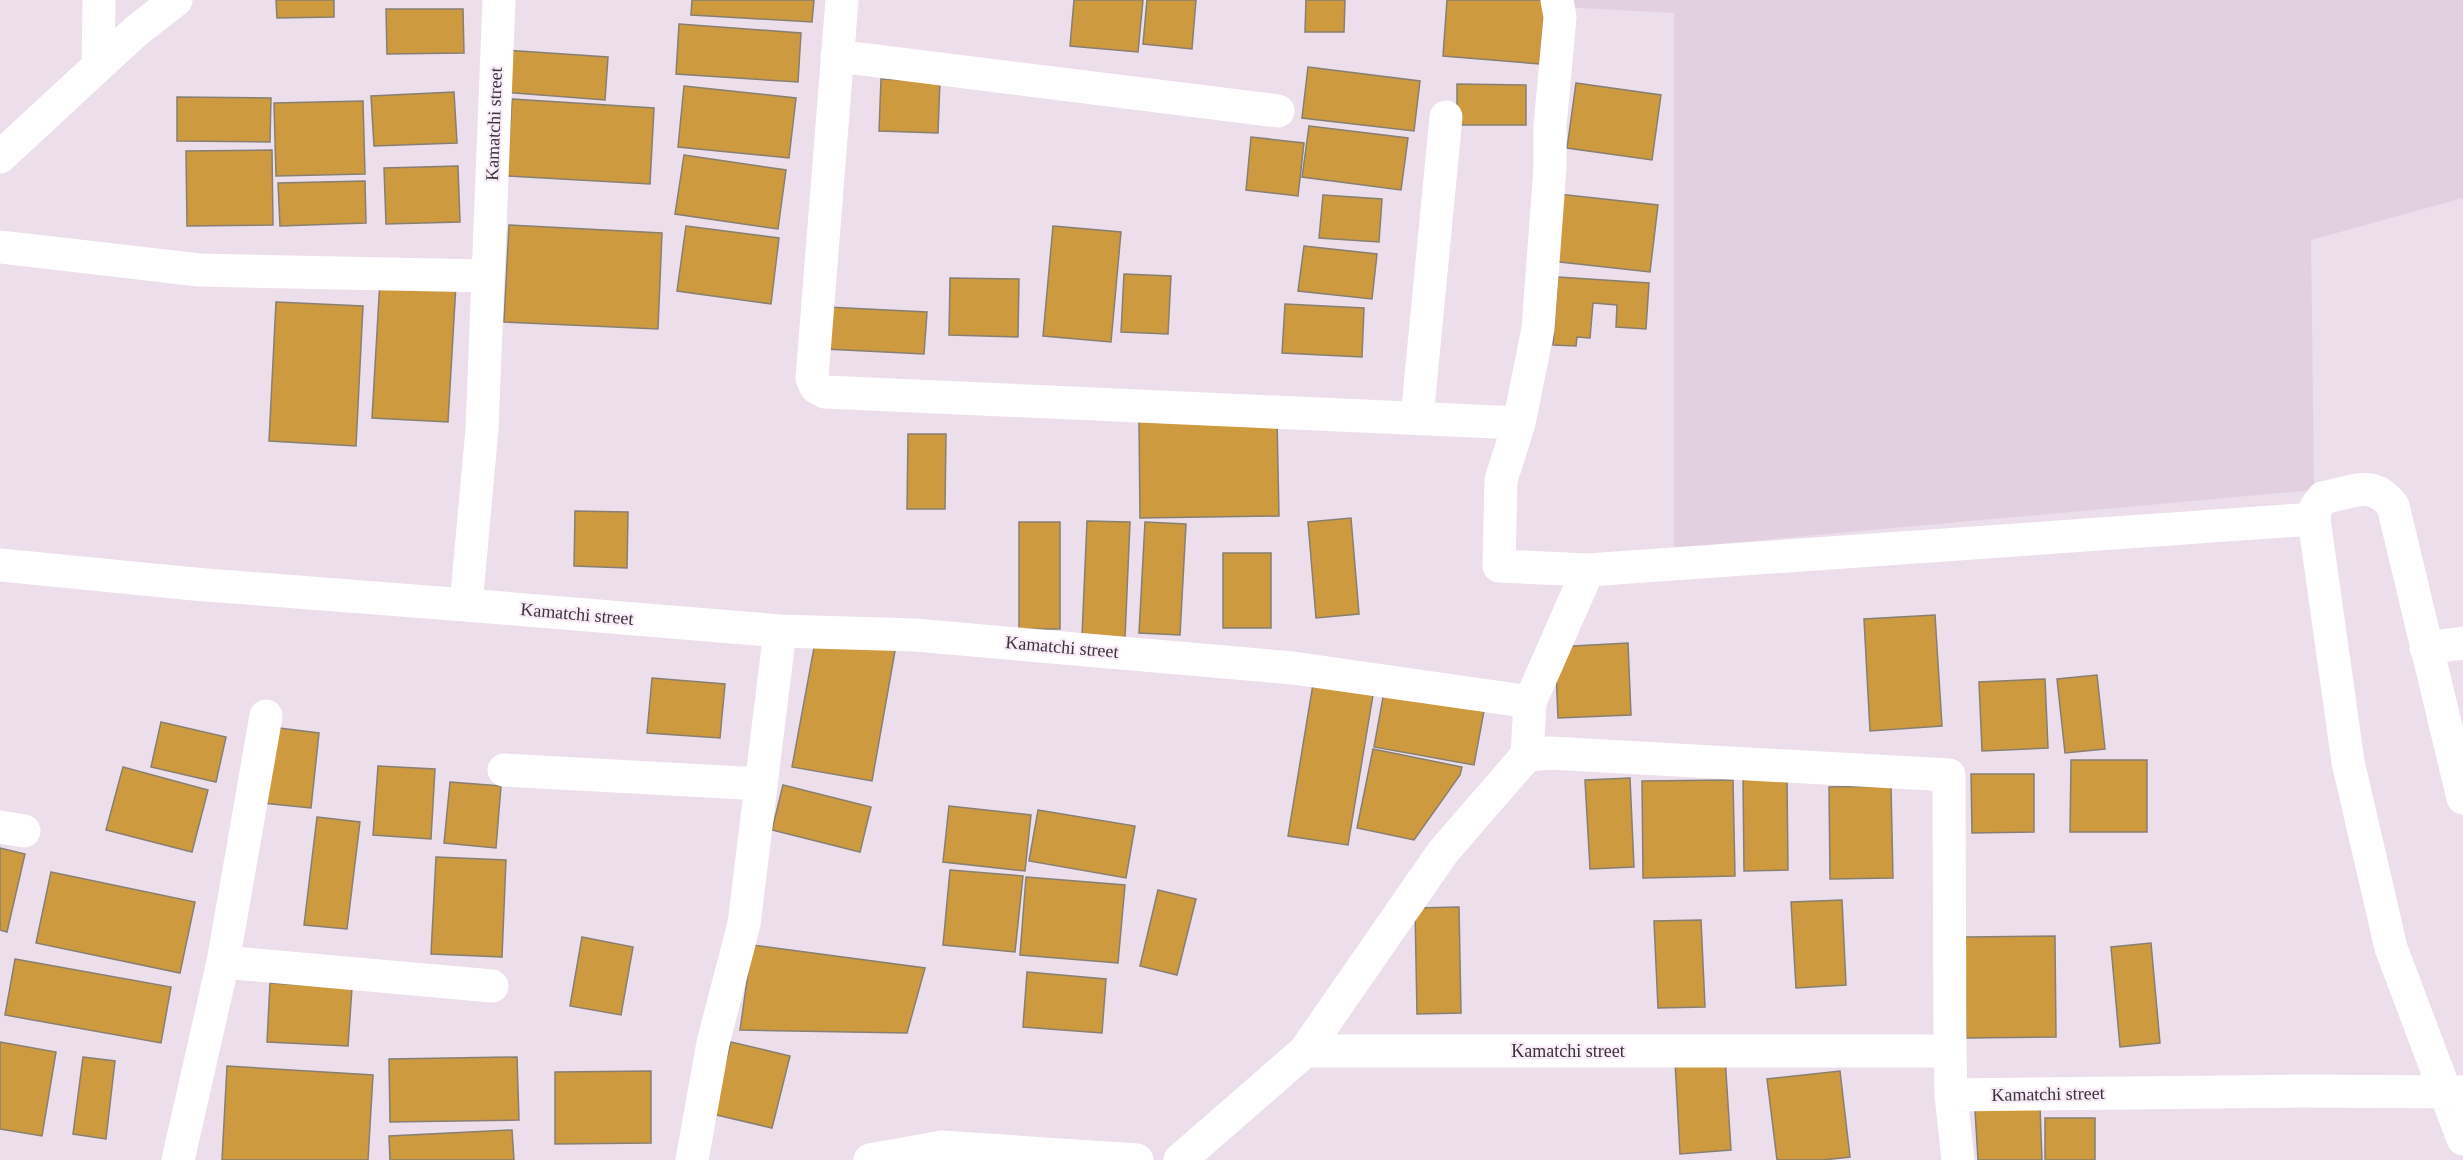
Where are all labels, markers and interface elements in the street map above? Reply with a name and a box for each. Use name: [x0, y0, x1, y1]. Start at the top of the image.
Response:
street label: Kamatchi street: [482, 67, 506, 181]
street label: Kamatchi street: [520, 599, 634, 629]
street label: Kamatchi street: [1005, 632, 1119, 662]
street label: Kamatchi street: [1511, 1041, 1625, 1061]
street label: Kamatchi street: [1991, 1083, 2105, 1105]

